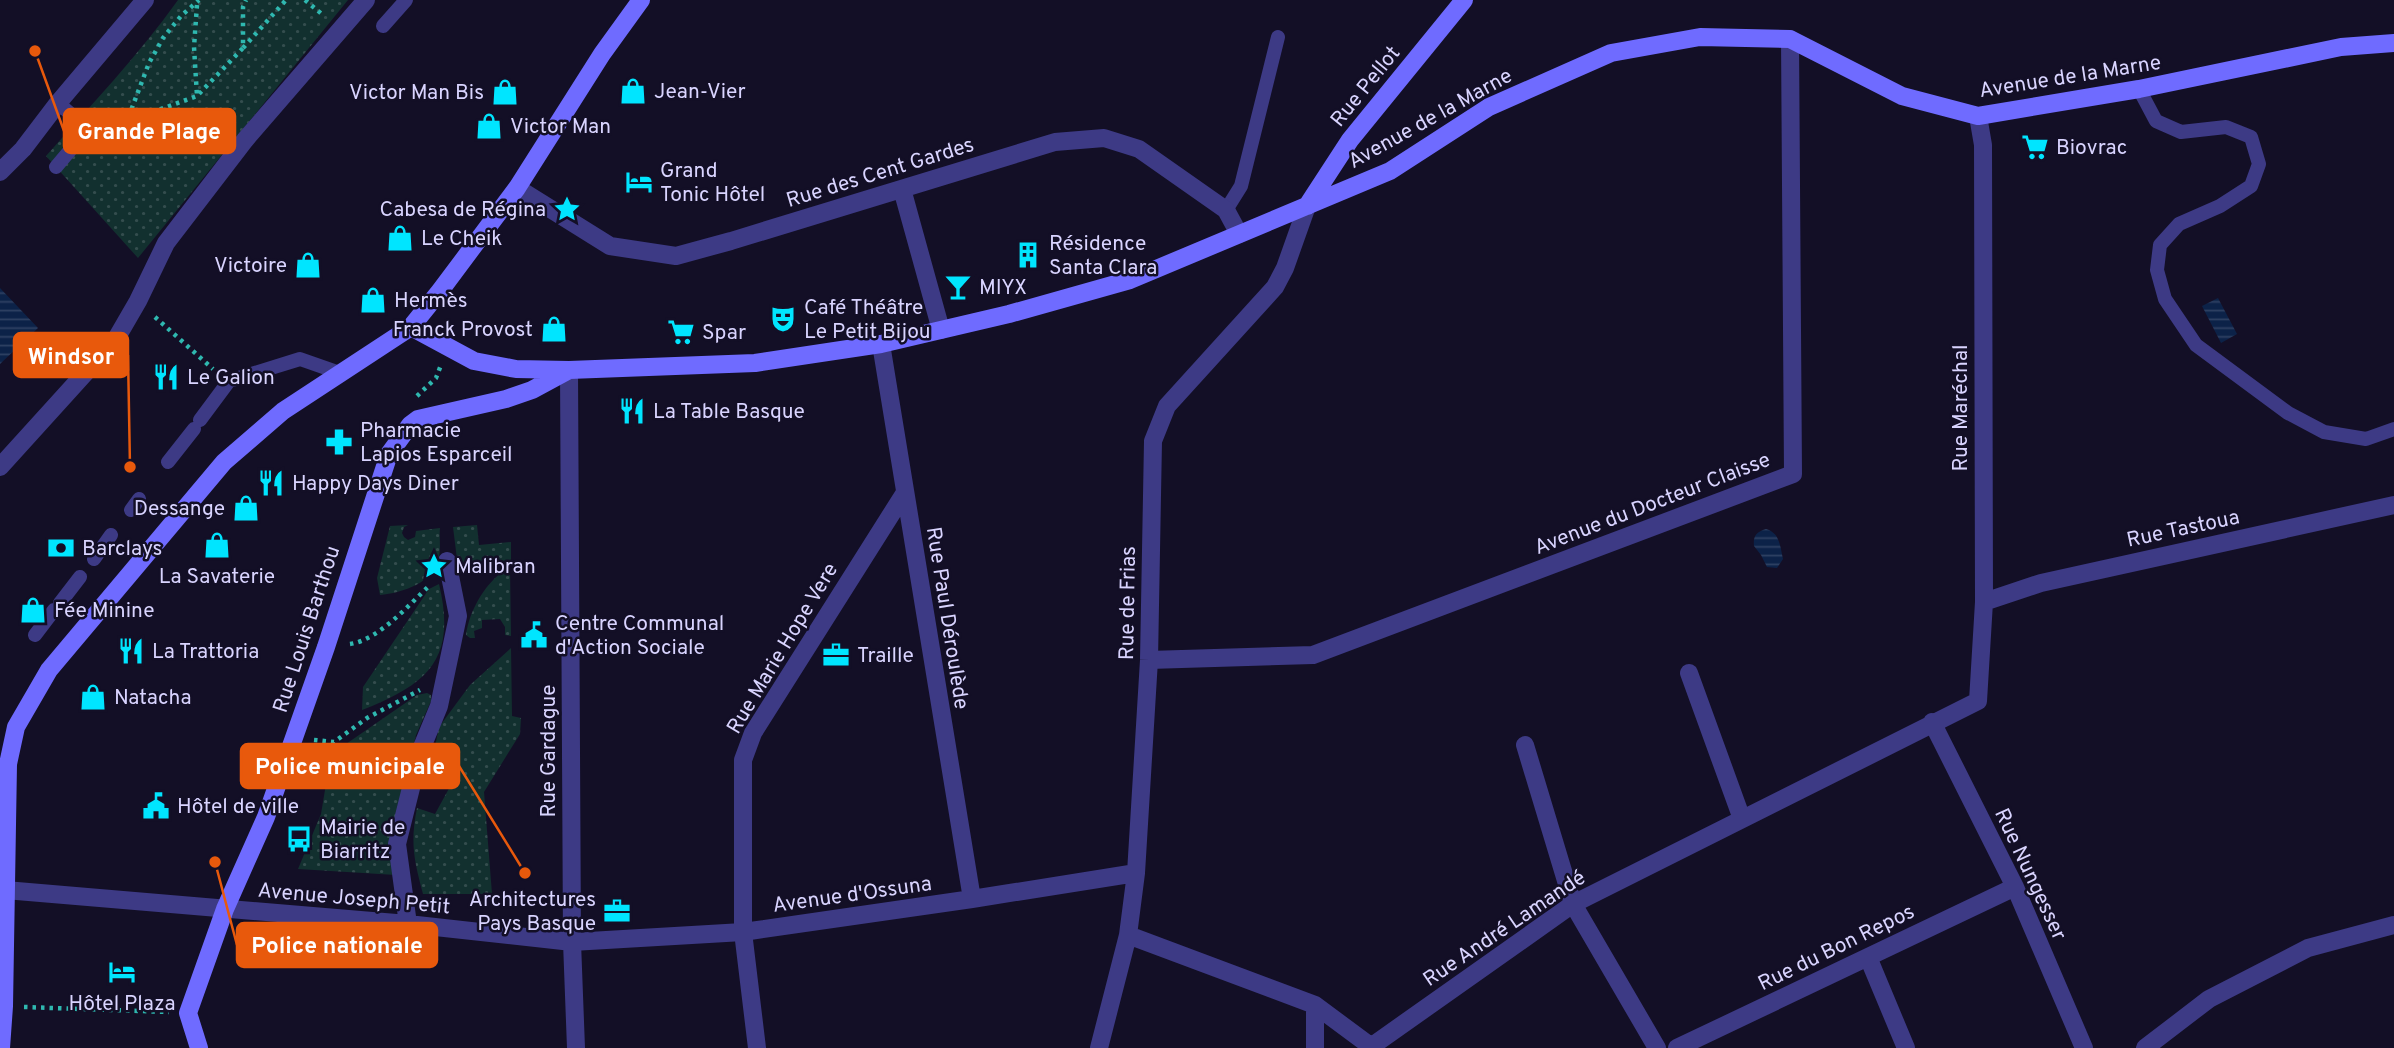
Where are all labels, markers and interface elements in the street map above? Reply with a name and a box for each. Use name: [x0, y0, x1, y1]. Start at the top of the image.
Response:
street label: Rue Pellot: [1325, 41, 1407, 133]
street label: Avenue de la Marne: [1977, 50, 2163, 105]
street label: Avenue de la Marne: [1344, 63, 1518, 176]
shop icon: Jean-Vier: [618, 76, 648, 106]
shop icon: Victor Man Bis: [490, 77, 520, 107]
place label: Jean-Vier: [654, 79, 746, 106]
place label: Victor Man Bis: [349, 80, 484, 107]
callout: Grande Plage: [64, 109, 235, 153]
shop icon: Victor Man: [474, 111, 504, 141]
place label: Victor Man: [510, 114, 611, 141]
text: Grande Plage: [77, 119, 221, 148]
street label: Rue des Cent Gardes: [783, 132, 978, 215]
supermarket icon: Biovrac: [2020, 132, 2050, 162]
place label: Biovrac: [2056, 135, 2127, 162]
place label: Grand Tonic Hôtel: [660, 158, 765, 209]
hotel icon: Grand Tonic Hôtel: [624, 167, 654, 197]
place icon: Cabesa de Régina: [552, 194, 582, 224]
place label: Cabesa de Régina: [380, 197, 546, 224]
shop icon: Le Cheik: [385, 223, 415, 253]
place label: Le Cheik: [421, 226, 502, 253]
place label: Résidence Santa Clara: [1049, 231, 1157, 282]
building icon: Résidence Santa Clara: [1013, 240, 1043, 270]
shop icon: Victoire: [293, 250, 323, 280]
place label: Victoire: [214, 253, 287, 280]
bar icon: MIYX: [943, 272, 973, 302]
place label: MIYX: [979, 275, 1027, 302]
shop icon: Hermès: [358, 285, 388, 315]
place label: Hermès: [394, 288, 468, 315]
place label: Café Théâtre Le Petit Bijou: [804, 295, 931, 346]
theatre icon: Café Théâtre Le Petit Bijou: [768, 304, 798, 334]
shop icon: Franck Provost: [539, 314, 569, 344]
place label: Franck Provost: [393, 317, 533, 344]
supermarket icon: Spar: [666, 317, 696, 347]
place label: Spar: [702, 320, 746, 347]
callout: Windsor: [14, 333, 128, 377]
text: Windsor: [28, 344, 115, 373]
street label: Rue Maréchal: [1948, 344, 1975, 472]
restaurant icon: Le Galion: [151, 362, 181, 392]
place label: Le Galion: [187, 365, 275, 392]
restaurant icon: La Table Basque: [617, 396, 647, 426]
place label: La Table Basque: [653, 399, 805, 426]
place label: Pharmacie Lapios Esparceil: [360, 418, 513, 469]
pharmacy icon: Pharmacie Lapios Esparceil: [324, 427, 354, 457]
street label: Avenue du Docteur Claisse: [1531, 447, 1774, 562]
restaurant icon: Happy Days Diner: [256, 468, 286, 498]
place label: Happy Days Diner: [292, 471, 459, 498]
shop icon: Dessange: [231, 493, 261, 523]
place label: Dessange: [134, 496, 225, 523]
street label: Rue Tastoua: [2124, 504, 2242, 555]
street label: Rue Paul Déroulède: [919, 525, 974, 711]
shop icon: La Savaterie: [202, 530, 232, 560]
bank icon: Barclays: [46, 533, 76, 563]
place label: Barclays: [82, 536, 162, 563]
street label: Rue Louis Barthou: [268, 543, 347, 716]
street label: Rue de Frias: [1114, 546, 1143, 660]
place icon: Malibran: [419, 551, 449, 581]
place label: Malibran: [455, 554, 536, 581]
street label: Rue Marie Hope Vere: [722, 558, 845, 739]
place label: La Savaterie: [159, 564, 275, 591]
shop icon: Fée Minine: [18, 595, 48, 625]
place label: Fée Minine: [54, 598, 154, 625]
place label: Centre Communal d'Action Sociale: [555, 611, 724, 662]
public building icon: Centre Communal d'Action Sociale: [519, 620, 549, 650]
restaurant icon: La Trattoria: [116, 636, 146, 666]
place label: La Trattoria: [152, 639, 259, 666]
office icon: Traille: [821, 640, 851, 670]
place label: Traille: [857, 643, 914, 670]
shop icon: Natacha: [78, 682, 108, 712]
street label: Rue Gardague: [536, 684, 563, 818]
place label: Natacha: [114, 685, 192, 712]
callout: Police municipale: [241, 744, 459, 788]
text: Police municipale: [255, 754, 445, 783]
public building icon: Hôtel de ville: [141, 791, 171, 821]
place label: Hôtel de ville: [177, 794, 299, 821]
street label: Rue Nungesser: [1987, 804, 2072, 945]
place label: Mairie de Biarritz: [320, 815, 405, 866]
bus stop icon: Mairie de Biarritz: [284, 824, 314, 854]
street label: Rue André Lamandé: [1418, 865, 1591, 994]
street label: Avenue d'Ossuna: [771, 871, 934, 920]
street label: Avenue Joseph Petit: [257, 878, 451, 921]
place label: Architectures Pays Basque: [469, 887, 596, 938]
office icon: Architectures Pays Basque: [602, 896, 632, 926]
street label: Rue du Bon Repos: [1754, 899, 1919, 998]
callout: Police nationale: [237, 923, 437, 967]
text: Police nationale: [251, 933, 423, 962]
hotel icon: Hôtel Plaza: [107, 957, 137, 987]
place label: Hôtel Plaza: [68, 991, 176, 1018]

